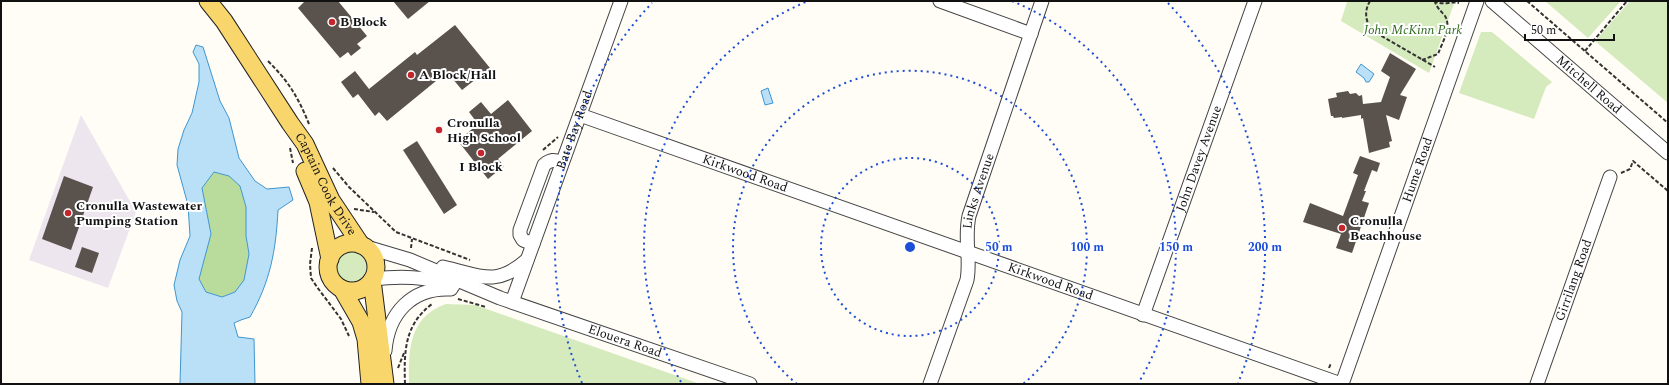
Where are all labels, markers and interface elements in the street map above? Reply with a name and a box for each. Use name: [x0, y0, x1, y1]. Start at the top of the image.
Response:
place label: B Block: [340, 12, 387, 32]
scale bar: [1525, 16, 1614, 42]
marker: B Block: [327, 17, 337, 27]
park label: John McKinn Park: [1363, 20, 1462, 40]
text: 50 m: [1531, 21, 1556, 40]
street label: Mitchell Road: [1551, 50, 1626, 119]
place label: A Block/Hall: [419, 65, 496, 85]
marker: A Block/Hall: [406, 70, 416, 80]
street label: Bate Bay Road: [551, 88, 598, 172]
street label: John Davey Avenue: [1171, 103, 1227, 215]
place label: Cronulla High School: [447, 113, 521, 148]
marker: Cronulla High School: [434, 125, 444, 135]
street label: Captain Cook Drive: [290, 128, 362, 240]
street label: Hume Road: [1397, 135, 1438, 205]
marker: I Block: [476, 148, 486, 158]
street label: Kirkwood Road: [699, 149, 791, 198]
street label: Links Avenue: [957, 151, 1000, 230]
place label: I Block: [459, 157, 503, 177]
place label: Cronulla Wastewater Pumping Station: [76, 196, 202, 231]
marker: Cronulla Wastewater Pumping Station: [63, 208, 73, 218]
place label: Cronulla Beachhouse: [1350, 211, 1422, 246]
marker: Cronulla Beachhouse: [1337, 223, 1347, 233]
street label: Girrilang Road: [1550, 236, 1597, 324]
text: 50 m: [985, 238, 1013, 257]
text: 100 m: [1070, 238, 1104, 257]
text: 150 m: [1159, 238, 1193, 257]
text: 200 m: [1248, 238, 1282, 257]
centre of rings: [903, 240, 917, 254]
street label: Kirkwood Road: [1005, 257, 1096, 306]
street label: Elouera Road: [585, 319, 665, 363]

